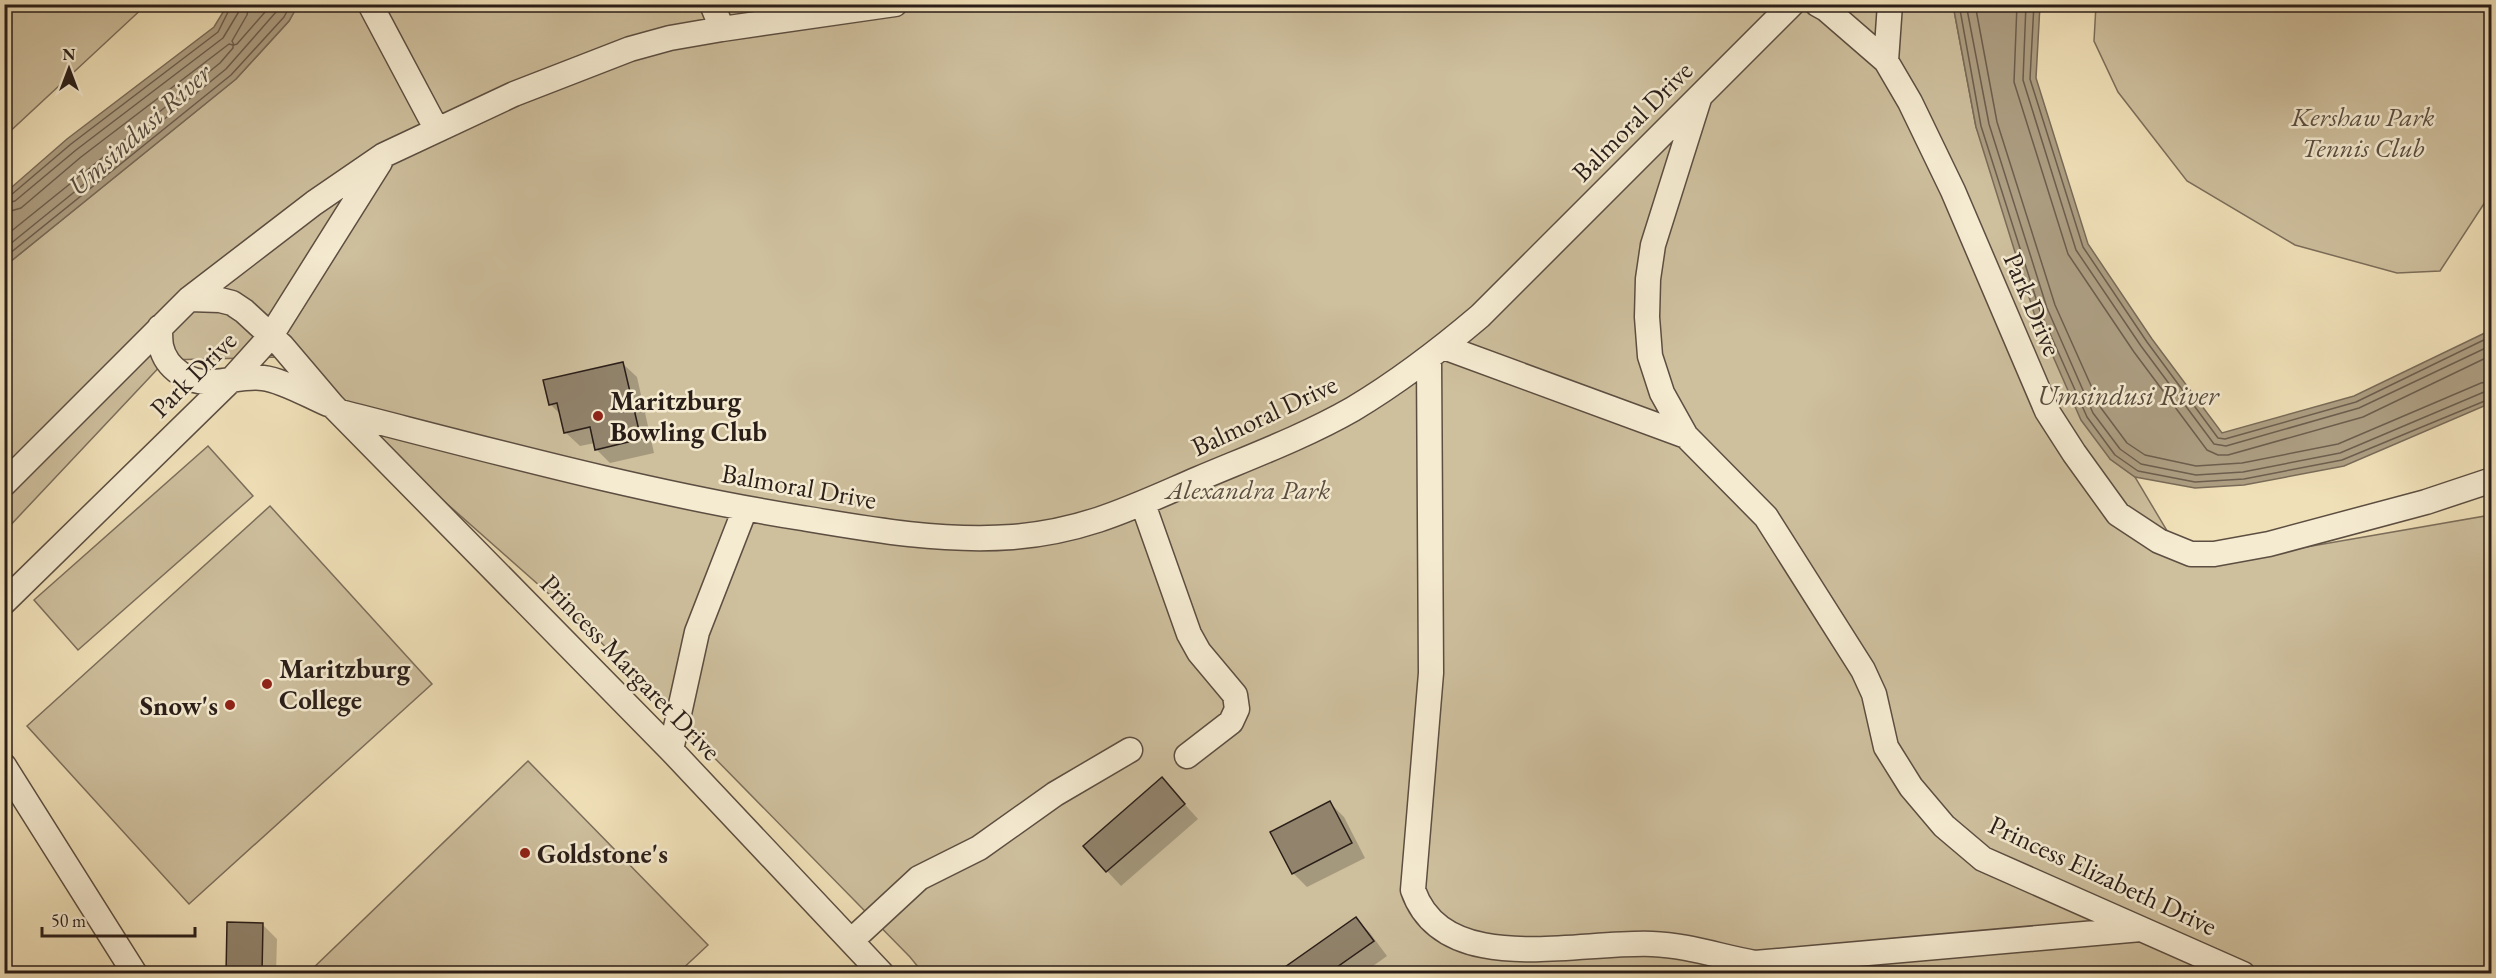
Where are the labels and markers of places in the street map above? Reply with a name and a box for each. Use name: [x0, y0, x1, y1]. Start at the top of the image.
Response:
place label: Maritzburg Bowling Club: [610, 383, 767, 449]
marker: Maritzburg Bowling Club: [591, 409, 605, 423]
place label: Maritzburg College: [279, 651, 411, 717]
marker: Maritzburg College: [260, 677, 274, 691]
place label: Snow's: [140, 688, 218, 723]
marker: Snow's: [223, 698, 237, 712]
place label: Goldstone's: [537, 836, 668, 871]
marker: Goldstone's: [518, 846, 532, 860]

